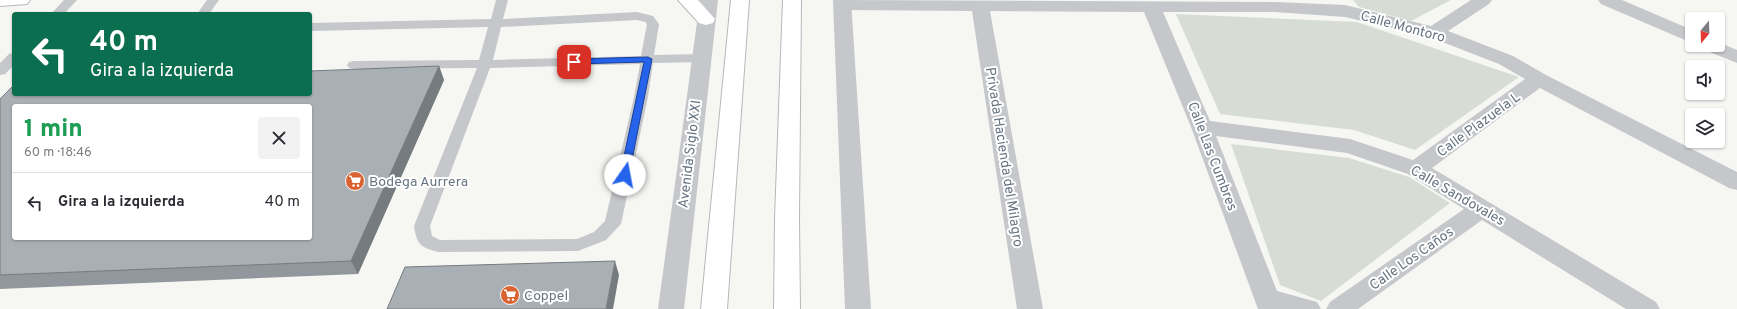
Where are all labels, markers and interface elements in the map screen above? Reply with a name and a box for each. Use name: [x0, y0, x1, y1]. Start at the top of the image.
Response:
street label: Calle Montoro: [1358, 8, 1447, 47]
north arrow: [1685, 12, 1725, 52]
map controls: [1685, 12, 1725, 148]
text: 40 m: [90, 25, 158, 61]
icon: left: [24, 28, 76, 80]
pin: [557, 45, 591, 79]
icon: arrive: [563, 51, 585, 73]
text: Gira a la izquierda: [90, 60, 234, 83]
button: sound: [1685, 60, 1725, 100]
street label: Privada Hacienda del Milagro: [981, 66, 1026, 249]
street label: Calle Plazuela L: [1434, 89, 1524, 161]
street label: Avenida Siglo XXI: [675, 99, 706, 209]
street label: Calle Las Cumbres: [1183, 100, 1240, 213]
button: layers: [1685, 108, 1725, 148]
text: 1 min: [24, 115, 83, 145]
button: close: [258, 117, 300, 159]
text: 60 m · 18:46: [24, 145, 92, 161]
position arrow: [604, 154, 646, 196]
street label: Calle Sandovales: [1407, 162, 1507, 230]
supermarket icon: Bodega Aurrera: [344, 170, 366, 192]
place label: Bodega Aurrera: [369, 174, 468, 191]
icon: left: [24, 192, 46, 214]
text: Gira a la izquierda: [58, 193, 185, 212]
text: 40 m: [265, 193, 300, 212]
street label: Calle Los Caños: [1367, 224, 1457, 294]
supermarket icon: Coppel: [499, 284, 521, 306]
place label: Coppel: [524, 288, 568, 305]

